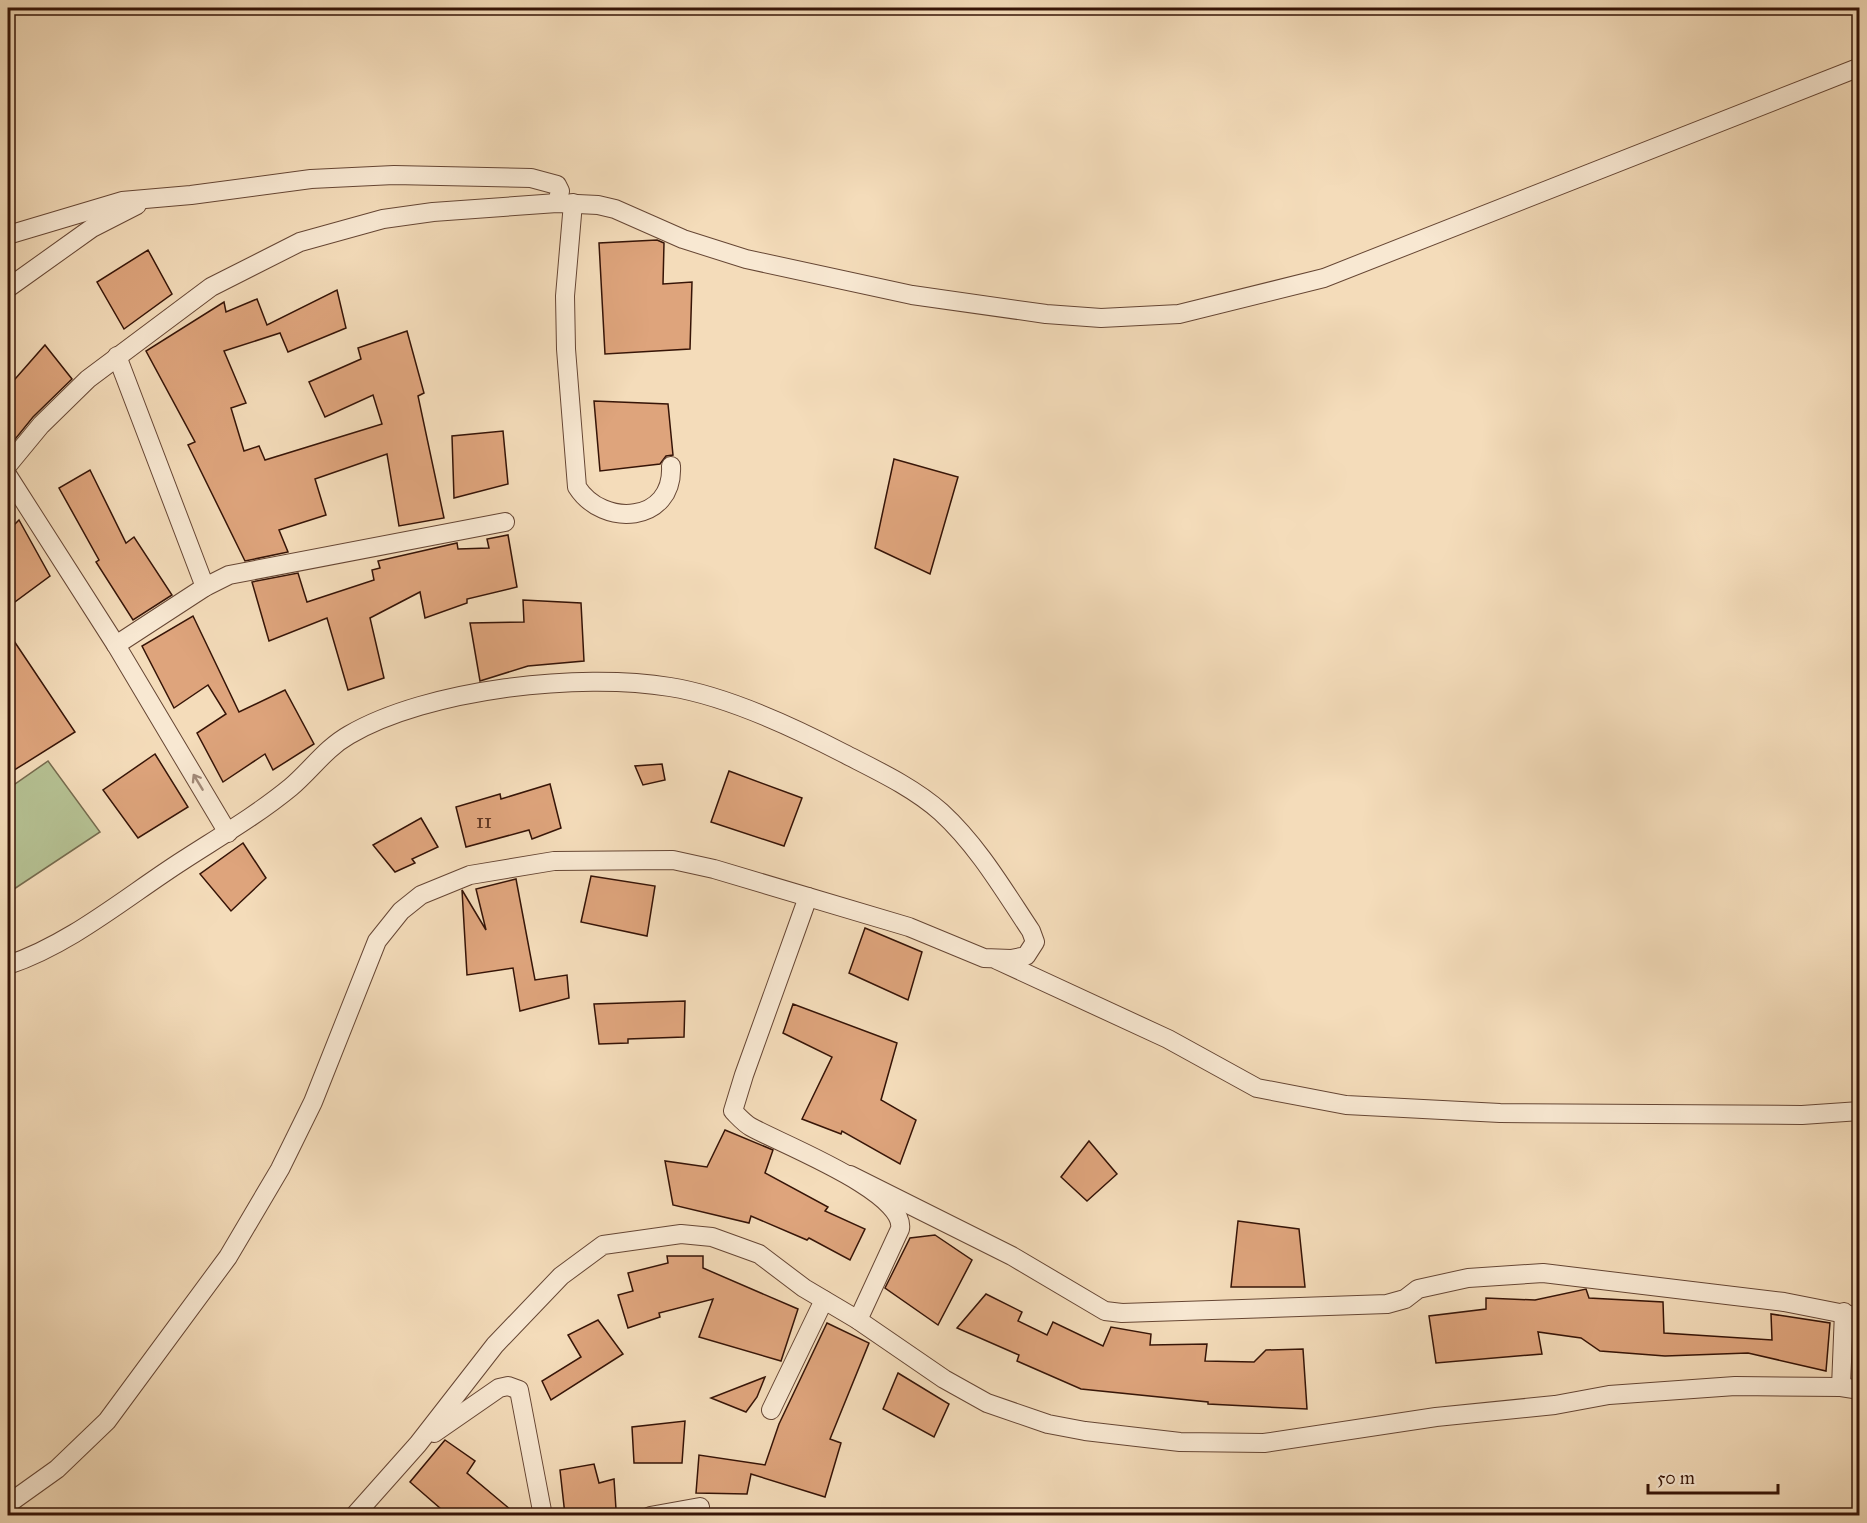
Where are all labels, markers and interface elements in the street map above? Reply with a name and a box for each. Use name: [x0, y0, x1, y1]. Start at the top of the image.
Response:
one-way arrow: [192, 774, 204, 791]
house number: 11: [476, 809, 492, 833]
scale bar: [1648, 1457, 1778, 1495]
text: 50 m: [1657, 1467, 1695, 1489]

